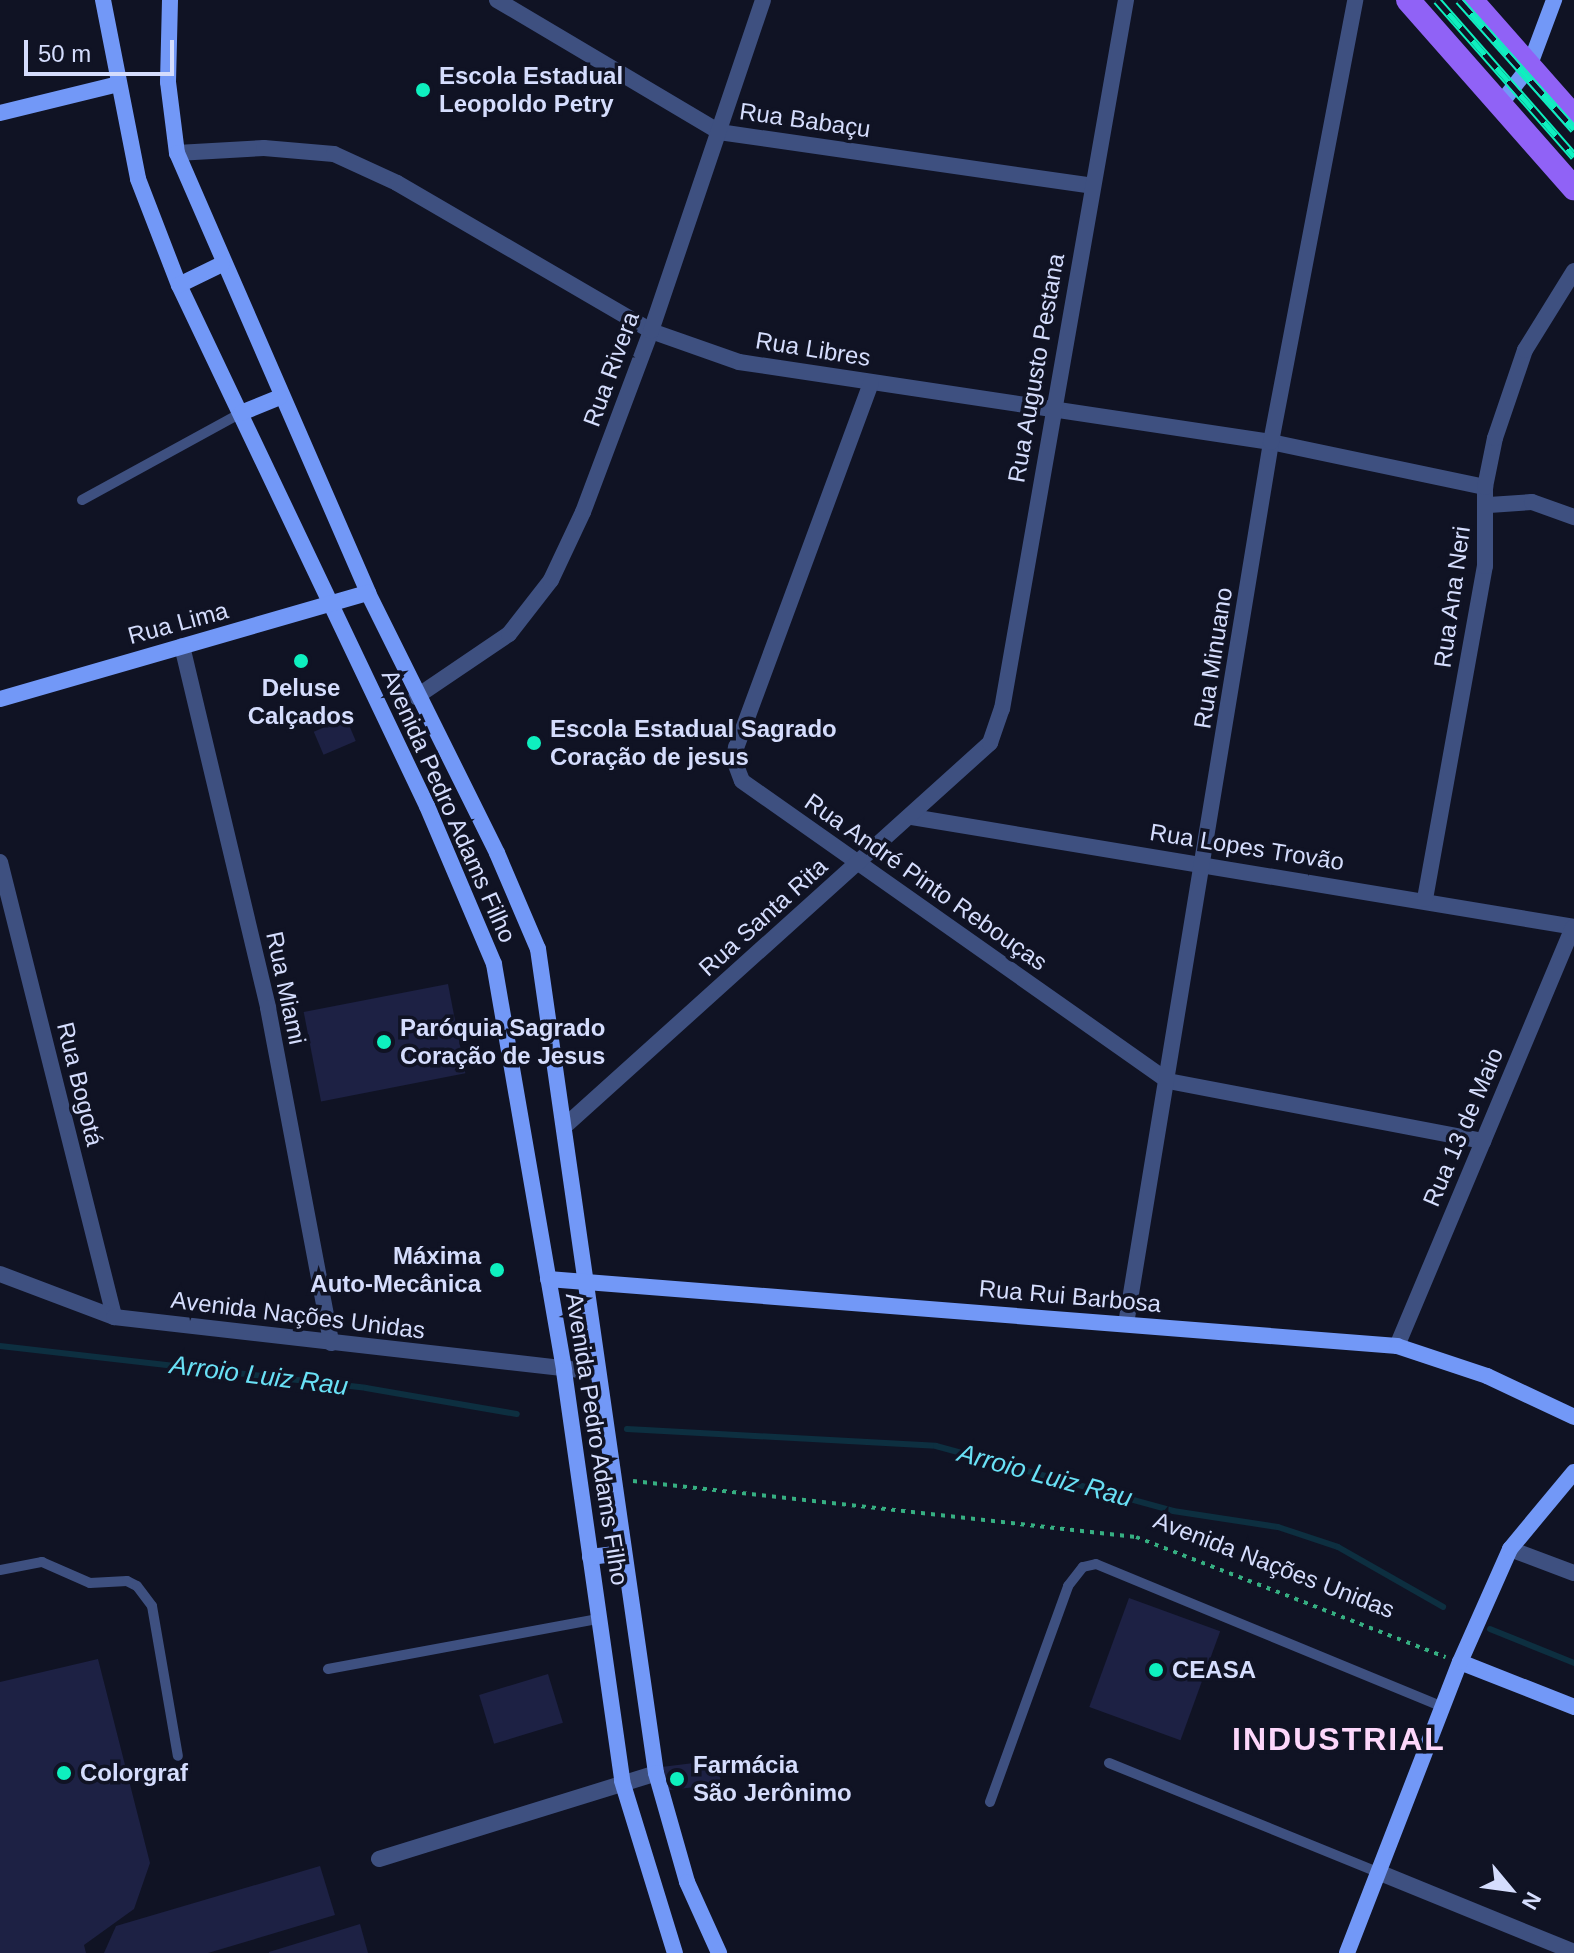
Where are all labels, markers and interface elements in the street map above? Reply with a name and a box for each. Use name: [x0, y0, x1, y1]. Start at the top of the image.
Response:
scale bar: [28, 24, 178, 74]
text: 50 m: [38, 40, 91, 67]
place label: Escola Estadual Leopoldo Petry: [439, 62, 623, 118]
marker: Escola Estadual Leopoldo Petry: [414, 81, 432, 99]
street label: Rua Babaçu: [738, 97, 872, 143]
street label: Rua Augusto Pestana: [1002, 251, 1070, 485]
street label: Rua Rivera: [577, 308, 645, 430]
street label: Rua Libres: [753, 326, 873, 372]
street label: Rua Ana Neri: [1428, 524, 1476, 670]
street label: Rua Minuano: [1188, 585, 1238, 731]
street label: Rua Lima: [125, 596, 231, 650]
marker: Deluse Calçados: [292, 652, 310, 670]
street label: Avenida Pedro Adams Filho: [375, 664, 523, 948]
place label: Deluse Calçados: [248, 674, 354, 730]
place label: Escola Estadual Sagrado Coração de jesus: [550, 715, 837, 771]
marker: Escola Estadual Sagrado Coração de jesus: [525, 734, 543, 752]
street label: Rua André Pinto Rebouças: [799, 787, 1053, 977]
street label: Rua Lopes Trovão: [1148, 817, 1346, 877]
street label: Rua Santa Rita: [693, 852, 833, 982]
street label: Rua Miami: [260, 929, 312, 1047]
place label: Paróquia Sagrado Coração de Jesus: [400, 1014, 605, 1070]
street label: Rua Bogotá: [51, 1019, 109, 1149]
marker: Paróquia Sagrado Coração de Jesus: [375, 1033, 393, 1051]
street label: Rua 13 de Maio: [1417, 1043, 1509, 1211]
place label: Máxima Auto-Mecânica: [310, 1242, 481, 1298]
marker: Máxima Auto-Mecânica: [488, 1261, 506, 1279]
street label: Rua Rui Barbosa: [978, 1274, 1162, 1318]
street label: Avenida Nações Unidas: [169, 1285, 427, 1345]
street label: Avenida Pedro Adams Filho: [560, 1290, 634, 1588]
water label: Arroio Luiz Rau: [168, 1350, 350, 1402]
water label: Arroio Luiz Rau: [954, 1438, 1136, 1514]
street label: Avenida Nações Unidas: [1149, 1506, 1399, 1624]
place label: CEASA: [1172, 1656, 1256, 1684]
marker: CEASA: [1147, 1661, 1165, 1679]
district label: INDUSTRIAL: [1232, 1720, 1446, 1758]
place label: Farmácia São Jerônimo: [693, 1751, 852, 1807]
place label: Colorgraf: [80, 1759, 188, 1787]
marker: Colorgraf: [55, 1764, 73, 1782]
marker: Farmácia São Jerônimo: [668, 1770, 686, 1788]
north arrow: [1470, 1849, 1550, 1929]
text: N: [1517, 1888, 1546, 1914]

